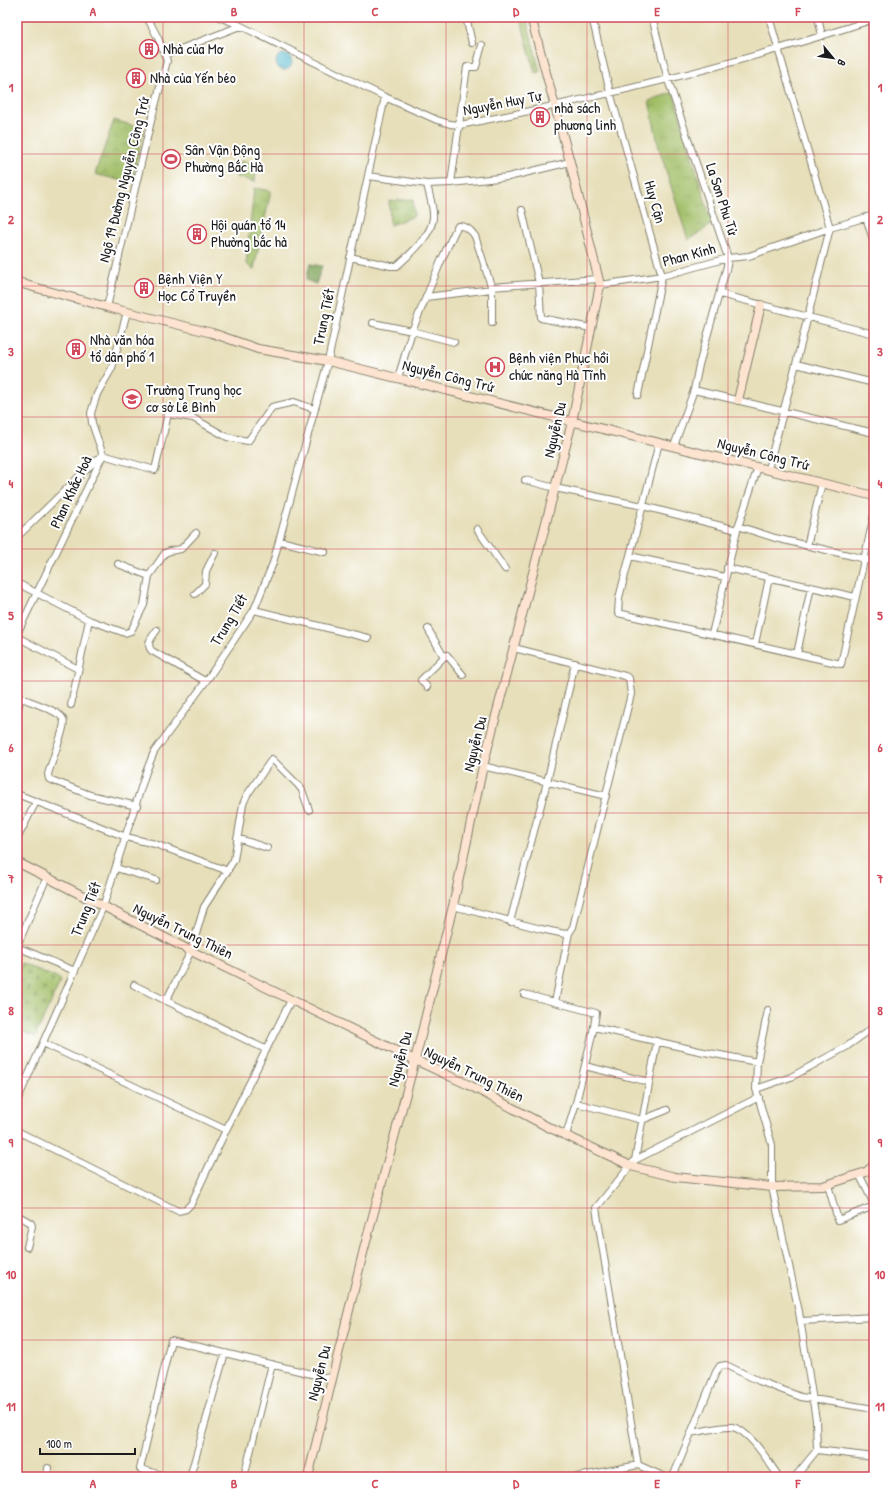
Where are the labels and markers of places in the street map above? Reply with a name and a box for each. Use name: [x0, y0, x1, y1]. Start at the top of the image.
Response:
building icon: Nhà của Mơ: [138, 38, 160, 60]
place label: Nhà của Mơ: [163, 38, 224, 59]
building icon: Nhà của Yến béo: [125, 67, 147, 89]
place label: Nhà của Yến béo: [150, 67, 236, 88]
place label: nhà sách phương linh: [554, 97, 616, 135]
building icon: nhà sách phương linh: [529, 106, 551, 128]
place label: Sân Vận Động Phường Bắc Hà: [185, 139, 263, 177]
sports icon: Sân Vận Động Phường Bắc Hà: [160, 148, 182, 170]
place label: Hội quán tổ 14 Phường bắc hà: [211, 214, 287, 252]
building icon: Hội quán tổ 14 Phường bắc hà: [186, 223, 208, 245]
place label: Bệnh Viện Y Học Cổ Truyền: [158, 268, 236, 306]
building icon: Bệnh Viện Y Học Cổ Truyền: [133, 277, 155, 299]
place label: Nhà văn hóa tổ dân phố 1: [90, 329, 154, 367]
building icon: Nhà văn hóa tổ dân phố 1: [65, 338, 87, 360]
place label: Bệnh viện Phục hồi chức năng Hà Tĩnh: [509, 347, 609, 385]
hospital icon: Bệnh viện Phục hồi chức năng Hà Tĩnh: [484, 356, 506, 378]
place label: Trường Trung học cơ sở Lê Bình: [146, 379, 242, 417]
school or university icon: Trường Trung học cơ sở Lê Bình: [121, 388, 143, 410]

